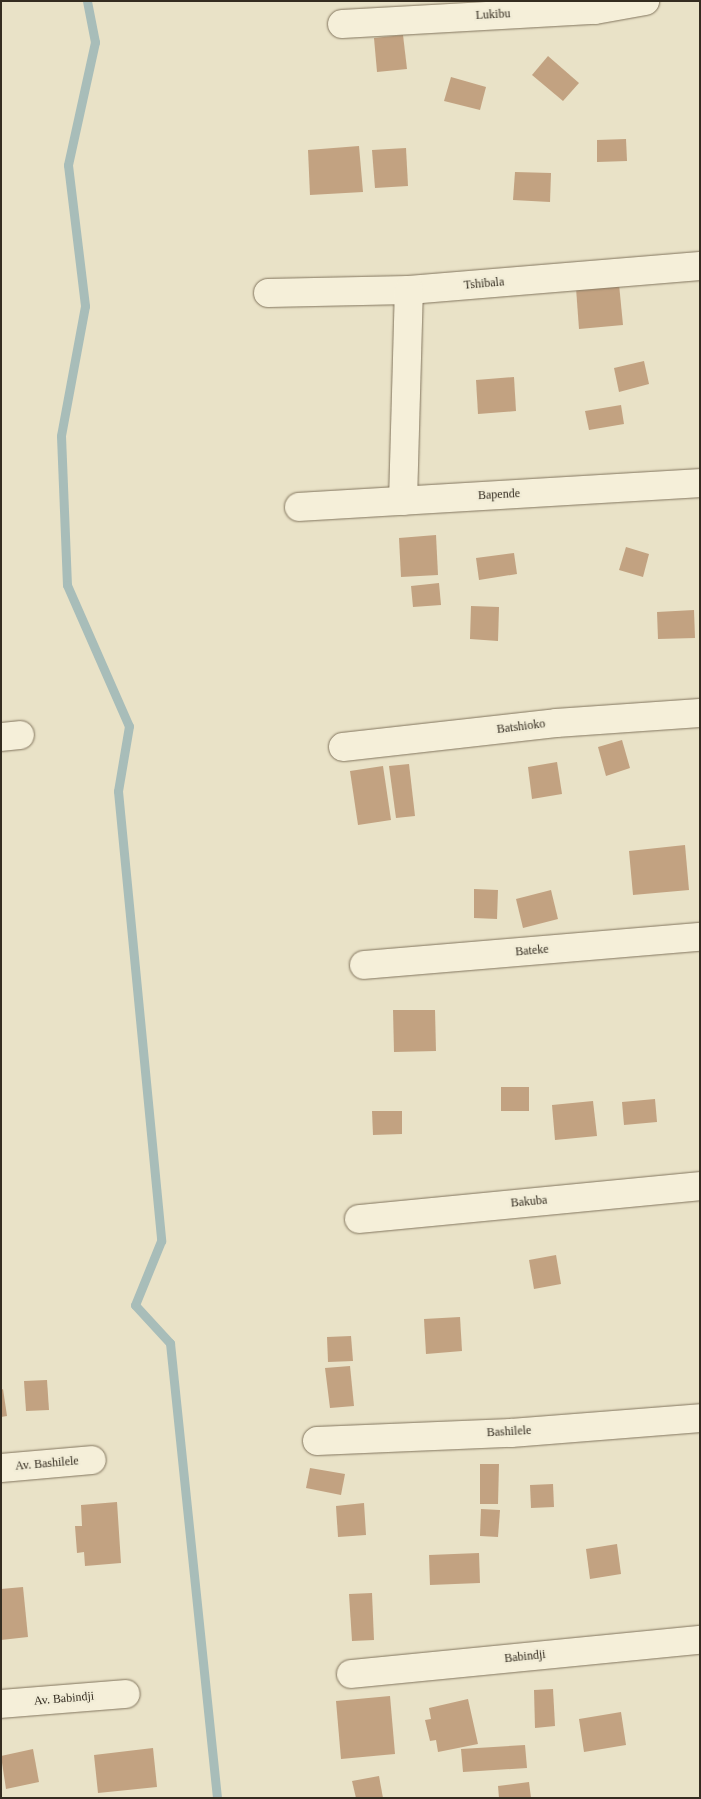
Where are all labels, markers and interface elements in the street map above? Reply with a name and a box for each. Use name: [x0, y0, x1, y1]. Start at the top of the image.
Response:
street label: Lukibu: [475, 7, 511, 23]
street label: Tshibala: [463, 275, 505, 293]
street label: Bapende: [478, 487, 520, 503]
street label: Batshioko: [496, 717, 546, 737]
street label: Bateke: [515, 942, 549, 960]
street label: Bakuba: [510, 1193, 548, 1211]
street label: Bashilele: [486, 1424, 532, 1440]
street label: Av. Bashilele: [15, 1454, 79, 1474]
street label: Babindji: [504, 1648, 546, 1666]
street label: Av. Babindji: [33, 1689, 95, 1709]

